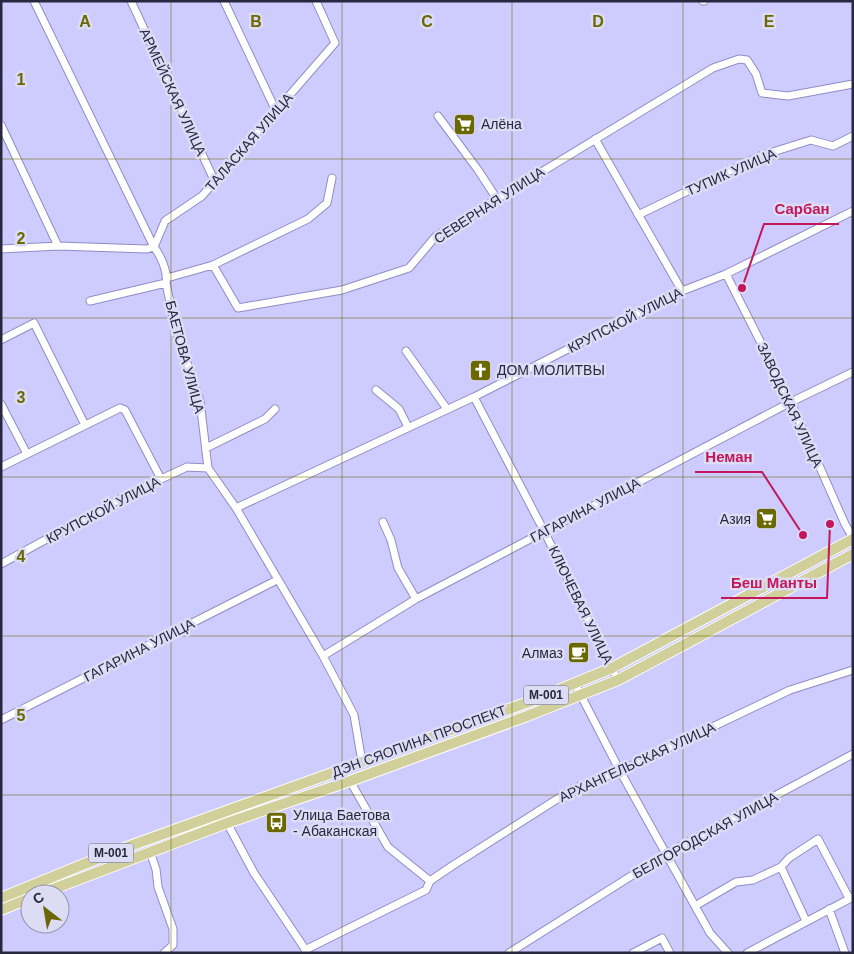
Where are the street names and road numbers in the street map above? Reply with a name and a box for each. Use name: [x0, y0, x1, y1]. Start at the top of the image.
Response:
street label: АРМЕЙСКАЯ УЛИЦА: [136, 25, 211, 159]
street label: ТАЛАСКАЯ УЛИЦА: [202, 89, 296, 194]
street label: ТУПИК УЛИЦА: [683, 145, 779, 199]
street label: СЕВЕРНАЯ УЛИЦА: [431, 163, 548, 247]
street label: КРУПСКОЙ УЛИЦА: [565, 283, 686, 356]
street label: БАЕТОВА УЛИЦА: [162, 299, 208, 416]
street label: ЗАВОДСКАЯ УЛИЦА: [754, 340, 826, 470]
street label: КРУПСКОЙ УЛИЦА: [43, 472, 163, 547]
street label: ГАГАРИНА УЛИЦА: [527, 474, 643, 546]
street label: КЛЮЧЕВАЯ УЛИЦА: [545, 543, 617, 667]
street label: ГАГАРИНА УЛИЦА: [81, 615, 198, 685]
road number: M-001: [524, 686, 568, 704]
street label: ДЭН СЯОПИНА ПРОСПЕКТ: [330, 702, 509, 780]
street label: АРХАНГЕЛЬСКАЯ УЛИЦА: [556, 718, 718, 805]
street label: БЕЛГОРОДСКАЯ УЛИЦА: [630, 788, 781, 882]
road number: M-001: [88, 844, 134, 862]

